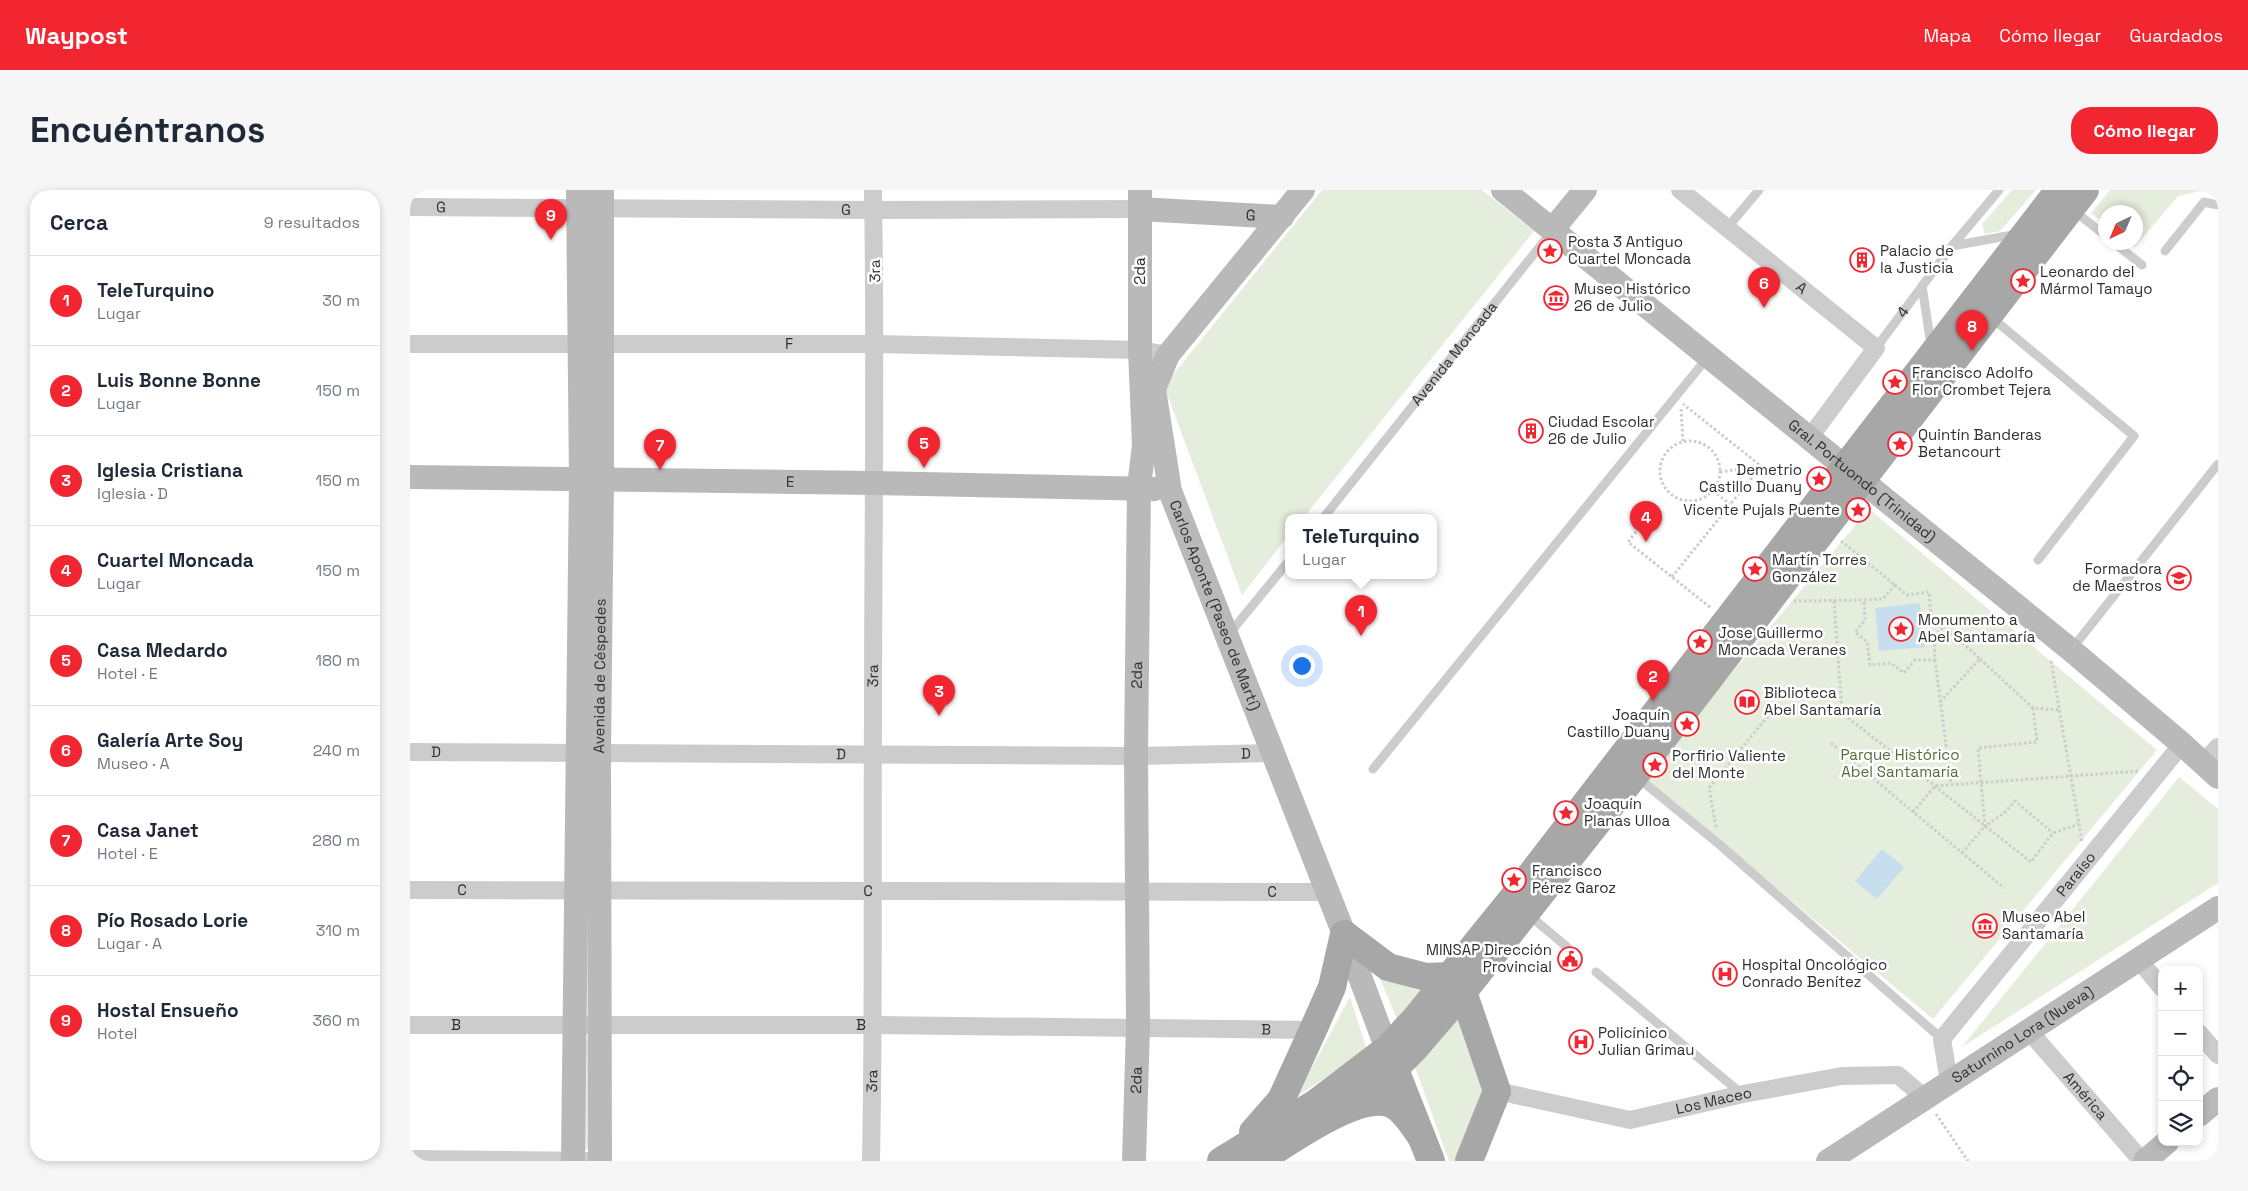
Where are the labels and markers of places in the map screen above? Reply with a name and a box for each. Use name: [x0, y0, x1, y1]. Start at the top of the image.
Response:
pin: 9: [535, 199, 567, 240]
place label: Posta 3 Antiguo Cuartel Moncada: [1568, 232, 1692, 268]
place icon: Posta 3 Antiguo Cuartel Moncada: [1537, 238, 1563, 264]
place label: Palacio de la Justicia: [1880, 241, 1954, 277]
building icon: Palacio de la Justicia: [1849, 247, 1875, 273]
place label: Leonardo del Mármol Tamayo: [2040, 262, 2153, 298]
pin: 6: [1748, 267, 1780, 308]
place icon: Leonardo del Mármol Tamayo: [2010, 268, 2036, 294]
place label: Museo Histórico 26 de Julio: [1574, 279, 1691, 315]
museum icon: Museo Histórico 26 de Julio: [1543, 285, 1569, 311]
pin: 8: [1956, 310, 1988, 351]
place label: Francisco Adolfo Flor Crombet Tejera: [1912, 363, 2052, 399]
place icon: Francisco Adolfo Flor Crombet Tejera: [1882, 369, 1908, 395]
place label: Ciudad Escolar 26 de Julio: [1548, 412, 1655, 448]
building icon: Ciudad Escolar 26 de Julio: [1518, 418, 1544, 444]
place label: Quintín Banderas Betancourt: [1918, 425, 2042, 461]
pin: 5: [908, 427, 940, 468]
pin: 7: [644, 429, 676, 470]
place icon: Quintín Banderas Betancourt: [1887, 431, 1913, 457]
place label: Demetrio Castillo Duany: [1699, 460, 1802, 496]
place icon: Demetrio Castillo Duany: [1806, 466, 1832, 492]
place icon: Vicente Pujals Puente: [1845, 497, 1871, 523]
place label: Vicente Pujals Puente: [1683, 500, 1840, 519]
pin: 4: [1630, 501, 1662, 542]
place label: Martín Torres González: [1772, 550, 1867, 586]
place icon: Martín Torres González: [1742, 556, 1768, 582]
place label: Formadora de Maestros: [2072, 559, 2162, 595]
school or university icon: Formadora de Maestros: [2166, 565, 2192, 591]
pin: 1: [1345, 595, 1377, 636]
place label: Monumento a Abel Santamaría: [1918, 610, 2036, 646]
place icon: Monumento a Abel Santamaría: [1888, 616, 1914, 642]
place label: Jose Guillermo Moncada Veranes: [1718, 623, 1846, 659]
place icon: Jose Guillermo Moncada Veranes: [1687, 629, 1713, 655]
pin: 2: [1637, 660, 1669, 701]
pin: 3: [923, 675, 955, 716]
place label: Biblioteca Abel Santamaría: [1764, 683, 1882, 719]
library icon: Biblioteca Abel Santamaría: [1734, 689, 1760, 715]
place label: Joaquín Castillo Duany: [1567, 705, 1670, 741]
place icon: Joaquín Castillo Duany: [1674, 711, 1700, 737]
place label: Porfirio Valiente del Monte: [1672, 746, 1786, 782]
place icon: Porfirio Valiente del Monte: [1642, 752, 1668, 778]
place label: Joaquín Planas Ulloa: [1584, 794, 1670, 830]
place icon: Joaquín Planas Ulloa: [1553, 800, 1579, 826]
place label: Francisco Pérez Garoz: [1532, 861, 1616, 897]
place icon: Francisco Pérez Garoz: [1501, 867, 1527, 893]
place label: Museo Abel Santamaría: [2002, 907, 2086, 943]
museum icon: Museo Abel Santamaría: [1972, 913, 1998, 939]
place label: MINSAP Dirección Provincial: [1426, 940, 1552, 976]
public building icon: MINSAP Dirección Provincial: [1557, 946, 1583, 972]
place label: Hospital Oncológico Conrado Benítez: [1742, 955, 1887, 991]
hospital icon: Hospital Oncológico Conrado Benítez: [1712, 961, 1738, 987]
place label: Policínico Julian Grimau: [1598, 1023, 1694, 1059]
hospital icon: Policínico Julian Grimau: [1568, 1029, 1594, 1055]

